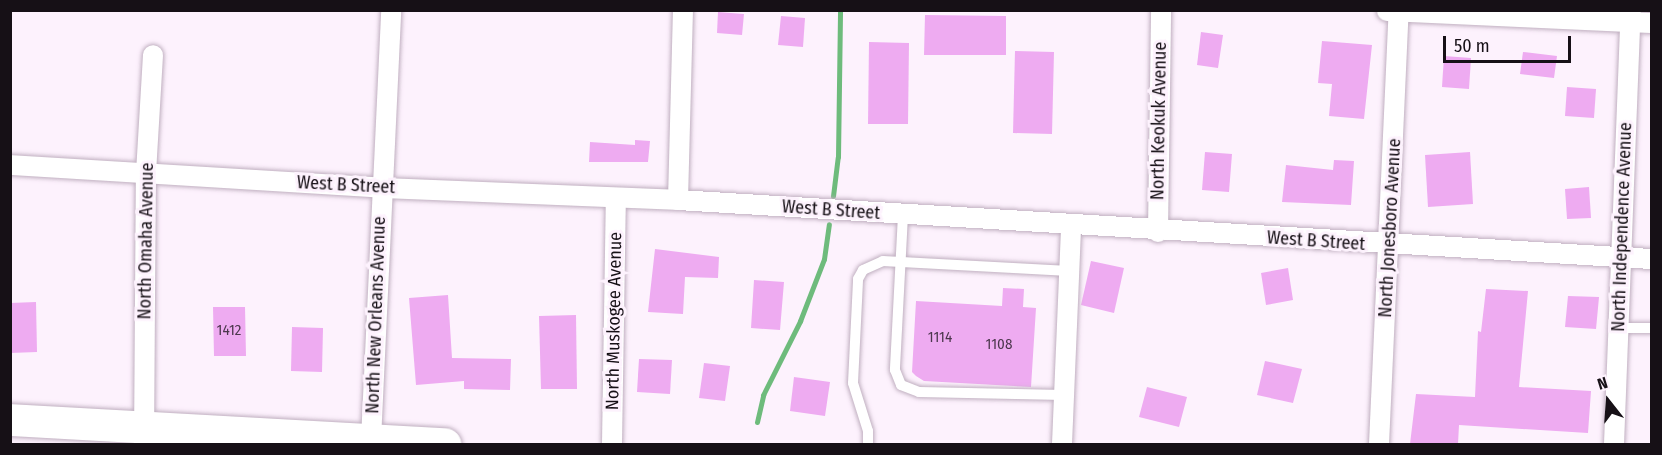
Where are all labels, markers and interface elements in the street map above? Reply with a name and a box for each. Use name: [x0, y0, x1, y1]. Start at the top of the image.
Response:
scale bar: [1446, 24, 1574, 62]
text: 50 m: [1454, 35, 1490, 57]
street label: North Keokuk Avenue: [1147, 42, 1171, 200]
street label: North Independence Avenue: [1608, 122, 1636, 332]
street label: North Jonesboro Avenue: [1375, 138, 1405, 318]
street label: North Omaha Avenue: [134, 162, 158, 320]
street label: West B Street: [296, 172, 396, 198]
street label: West B Street: [781, 196, 881, 224]
street label: North New Orleans Avenue: [362, 216, 390, 414]
street label: West B Street: [1266, 227, 1366, 255]
street label: North Muskogee Avenue: [602, 232, 626, 410]
house number: 1412: [217, 322, 241, 340]
house number: 1114: [928, 329, 952, 347]
house number: 1108: [986, 336, 1012, 354]
north arrow: [1578, 371, 1638, 431]
text: N: [1595, 373, 1610, 394]

